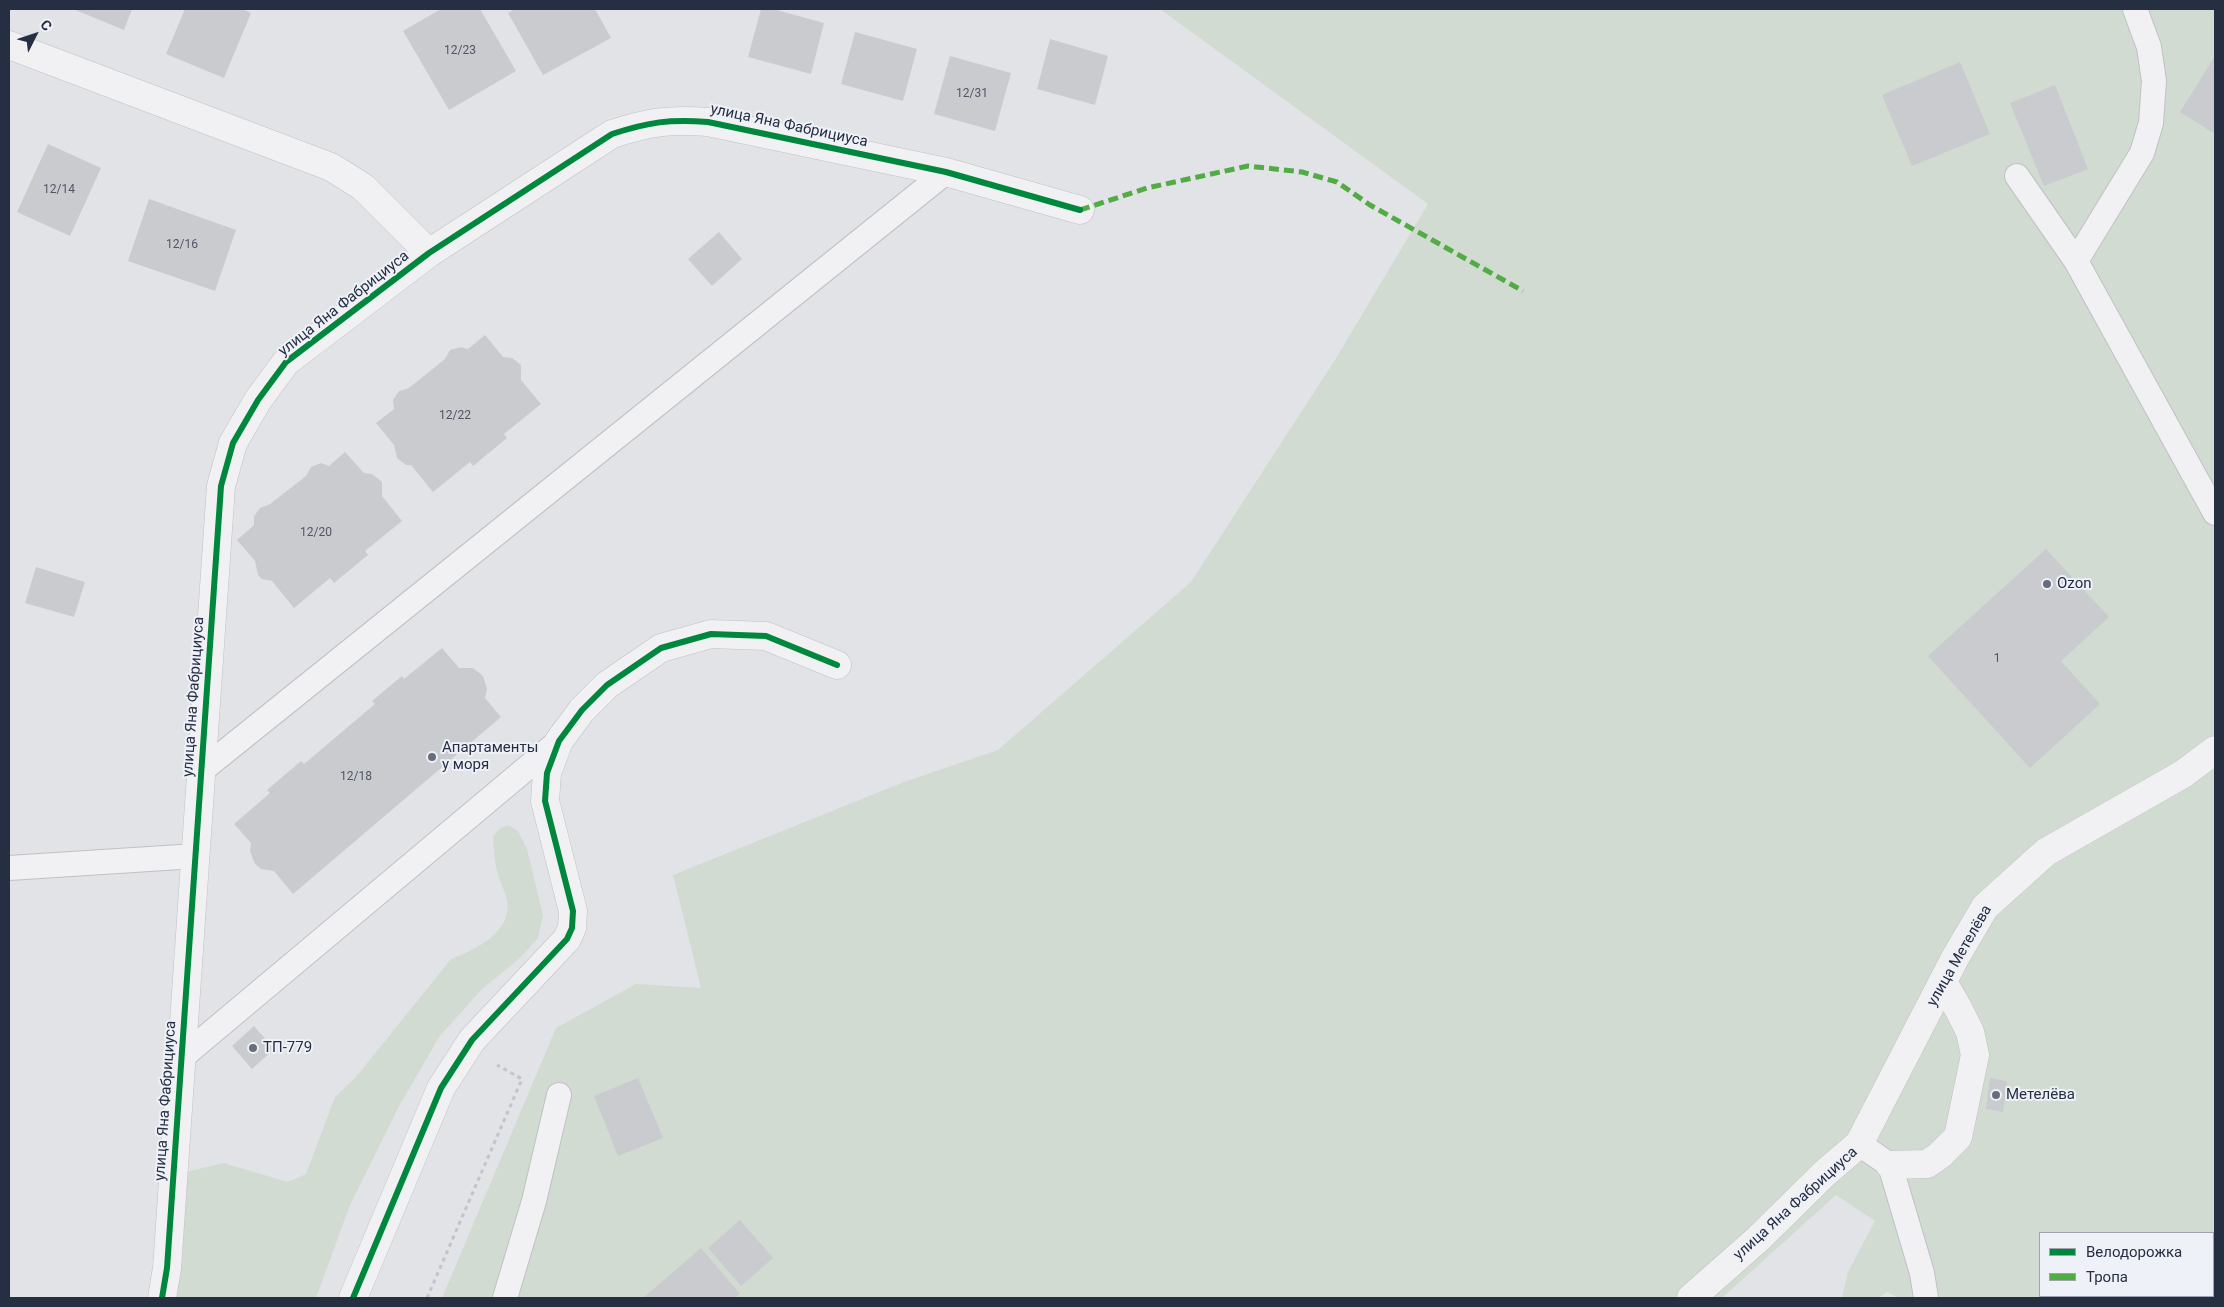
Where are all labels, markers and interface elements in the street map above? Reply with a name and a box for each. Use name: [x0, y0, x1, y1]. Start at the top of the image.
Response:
north arrow: [10, 10, 60, 60]
text: С: [37, 16, 55, 34]
house number: 12/23: [444, 44, 476, 58]
house number: 12/31: [956, 87, 988, 101]
street label: улица Яна Фабрициуса: [709, 101, 869, 151]
house number: 12/14: [43, 183, 75, 197]
house number: 12/16: [166, 238, 198, 252]
street label: улица Яна Фабрициуса: [275, 247, 413, 361]
house number: 12/22: [439, 409, 471, 423]
house number: 12/20: [300, 526, 332, 540]
place label: Ozon: [2057, 575, 2091, 593]
marker: Ozon: [2041, 578, 2053, 590]
street label: улица Яна Фабрициуса: [179, 616, 209, 778]
house number: 1: [1994, 652, 2000, 666]
place label: Апартаменты у моря: [442, 739, 538, 774]
marker: Апартаменты у моря: [426, 751, 438, 763]
house number: 12/18: [340, 770, 372, 784]
street label: улица Метелёва: [1924, 902, 1996, 1010]
street label: улица Яна Фабрициуса: [151, 1020, 181, 1182]
place label: ТП-779: [263, 1039, 312, 1057]
marker: ТП-779: [247, 1042, 259, 1054]
place label: Метелёва: [2006, 1086, 2075, 1104]
marker: Метелёва: [1990, 1089, 2002, 1101]
street label: улица Яна Фабрициуса: [1730, 1144, 1862, 1264]
legend: [2039, 1232, 2214, 1297]
text: Велодорожка: [2086, 1243, 2182, 1261]
text: Тропа: [2086, 1268, 2128, 1286]

